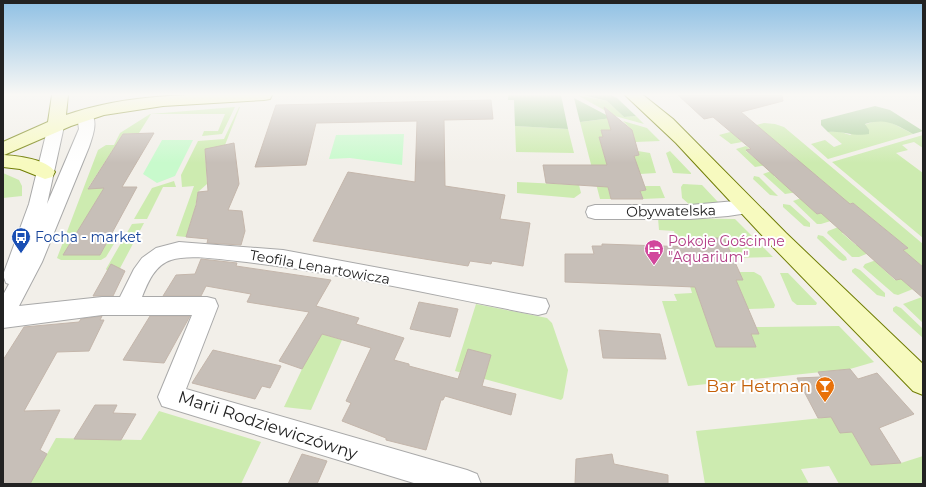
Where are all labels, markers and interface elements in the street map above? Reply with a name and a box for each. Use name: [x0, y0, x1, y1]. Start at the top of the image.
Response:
street label: Obywatelska: [626, 201, 716, 221]
bus stop icon: Focha - market: [10, 226, 32, 254]
place label: Focha - market: [35, 228, 142, 246]
place label: Pokoje Gościnne "Aquarium": [668, 232, 785, 266]
hotel icon: Pokoje Gościnne "Aquarium": [643, 238, 665, 266]
street label: Teofila Lenartowicza: [248, 246, 392, 288]
bar icon: Bar Hetman: [814, 375, 836, 403]
place label: Bar Hetman: [706, 376, 811, 396]
street label: Marii Rodziewiczówny: [176, 387, 361, 464]

